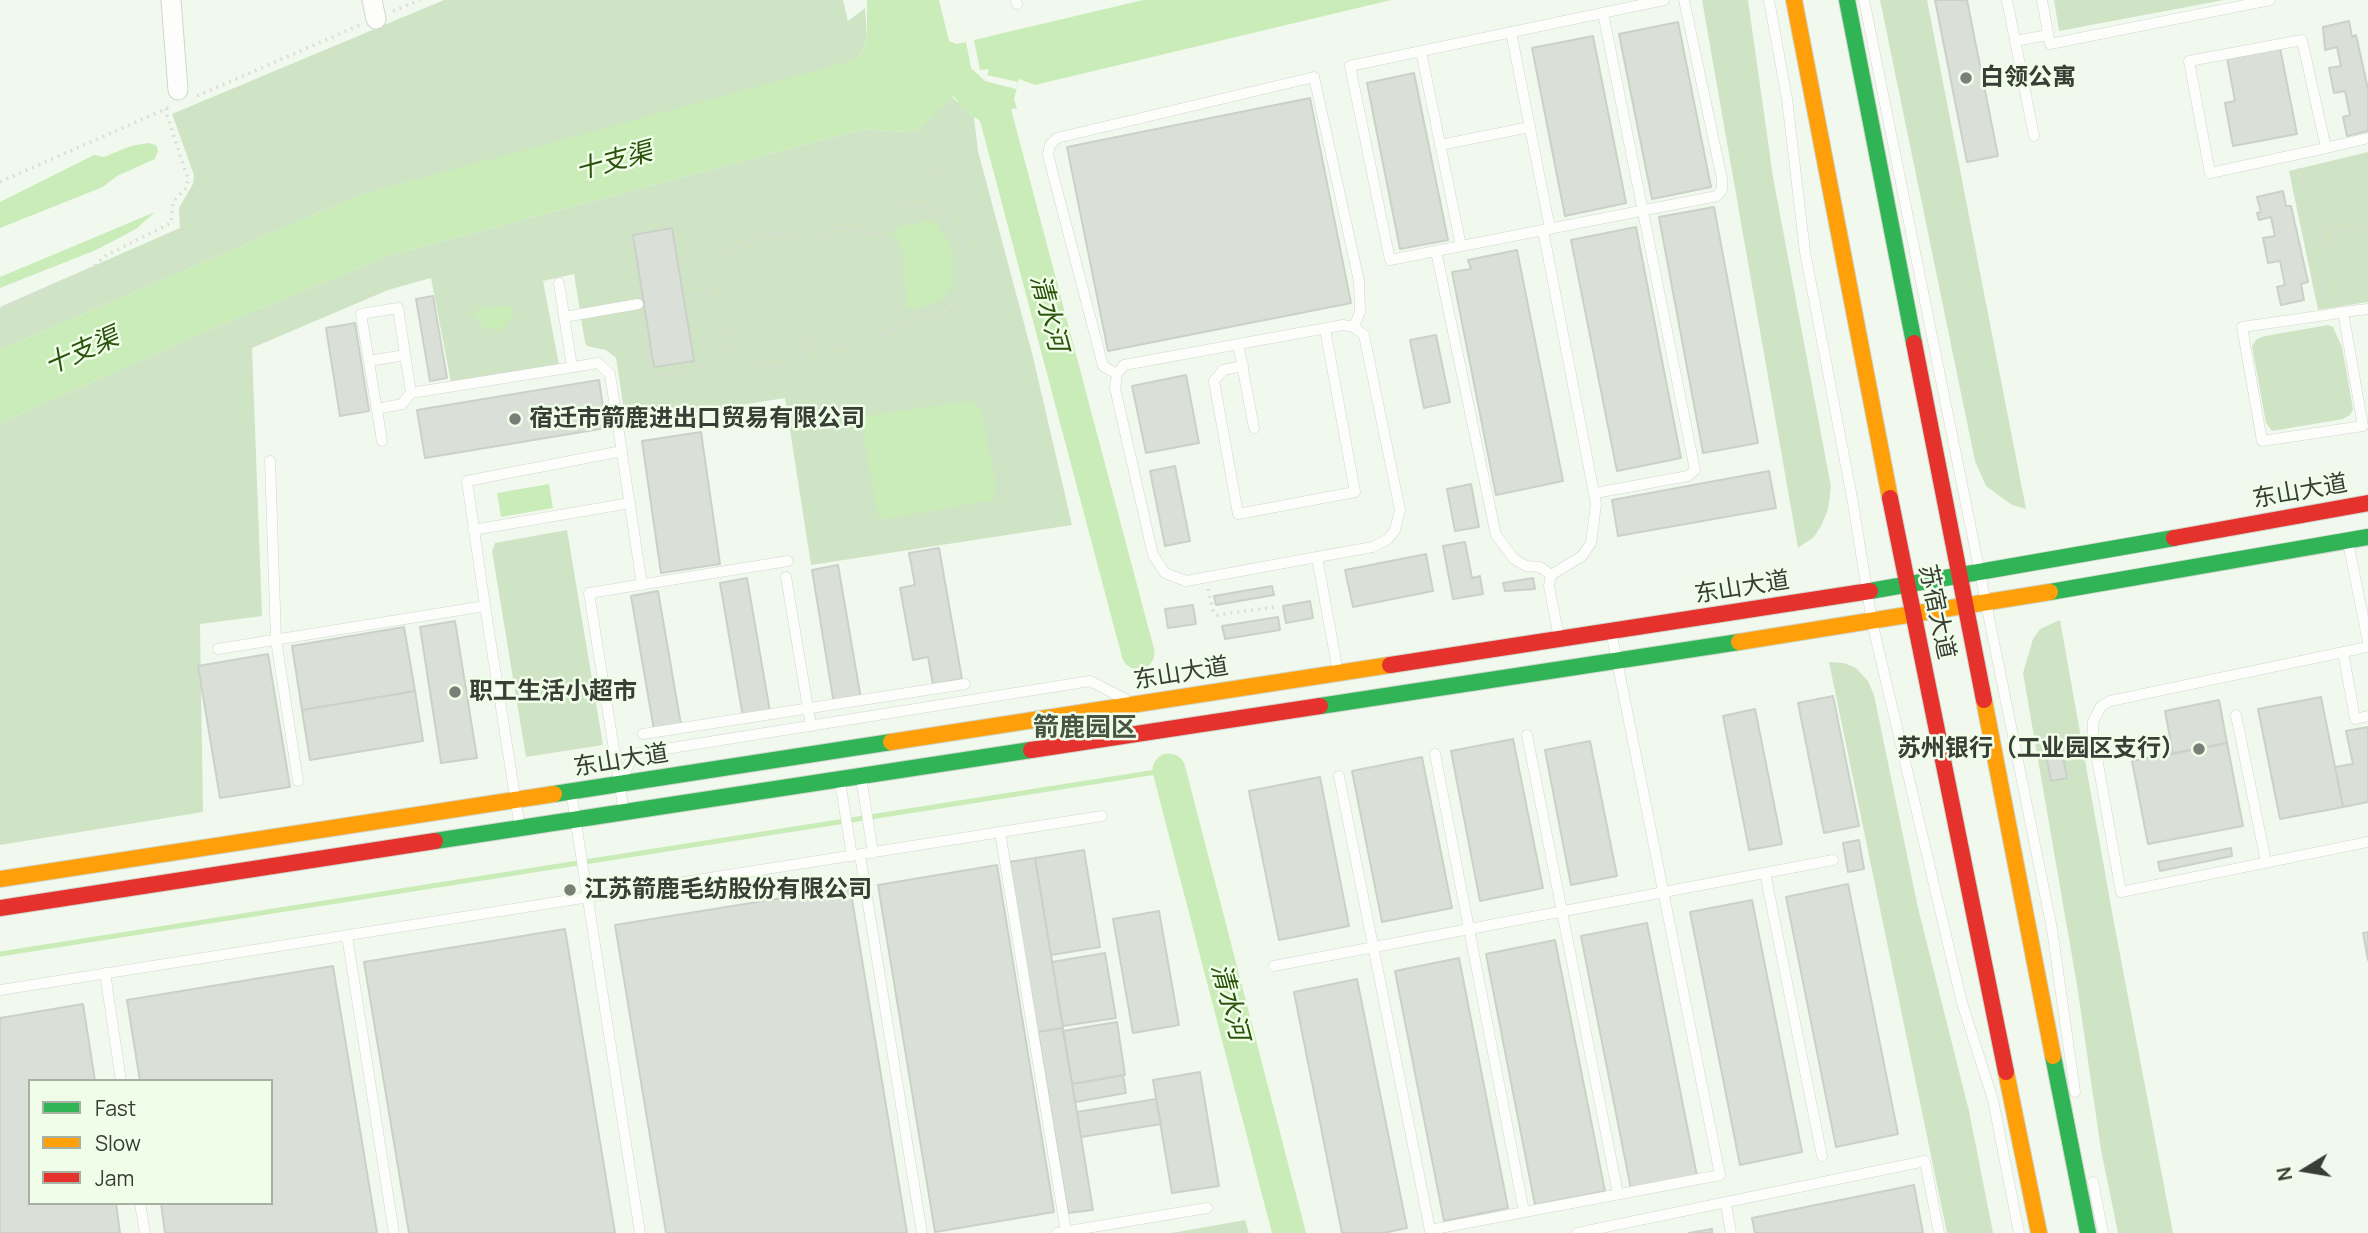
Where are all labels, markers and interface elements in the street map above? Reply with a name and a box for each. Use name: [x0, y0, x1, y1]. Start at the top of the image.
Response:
place label: 白领公寓: [1980, 64, 2076, 92]
marker: 白领公寓: [1958, 70, 1974, 86]
water label: 十支渠: [572, 137, 656, 187]
water label: 清水河: [1023, 271, 1073, 355]
water label: 十支渠: [40, 322, 124, 382]
place label: 宿迁市箭鹿进出口贸易有限公司: [529, 405, 865, 433]
marker: 宿迁市箭鹿进出口贸易有限公司: [507, 411, 523, 427]
street label: 东山大道: [2250, 469, 2350, 515]
street label: 苏宿大道: [1912, 562, 1960, 662]
street label: 东山大道: [1692, 566, 1792, 610]
street label: 东山大道: [1131, 652, 1231, 696]
place label: 职工生活小超市: [469, 678, 637, 706]
marker: 职工生活小超市: [447, 684, 463, 700]
district label: 箭鹿园区: [1033, 713, 1137, 745]
place label: 苏州银行（工业园区支行）: [1897, 735, 2185, 763]
street label: 东山大道: [571, 739, 671, 783]
marker: 苏州银行（工业园区支行）: [2191, 741, 2207, 757]
place label: 江苏箭鹿毛纺股份有限公司: [584, 876, 872, 904]
marker: 江苏箭鹿毛纺股份有限公司: [562, 882, 578, 898]
water label: 清水河: [1204, 960, 1254, 1044]
legend: [28, 1079, 273, 1205]
text: Fast: [95, 1094, 136, 1122]
text: Slow: [95, 1129, 141, 1157]
north arrow: [2270, 1135, 2340, 1205]
text: Jam: [95, 1164, 134, 1192]
text: N: [2270, 1165, 2298, 1183]

